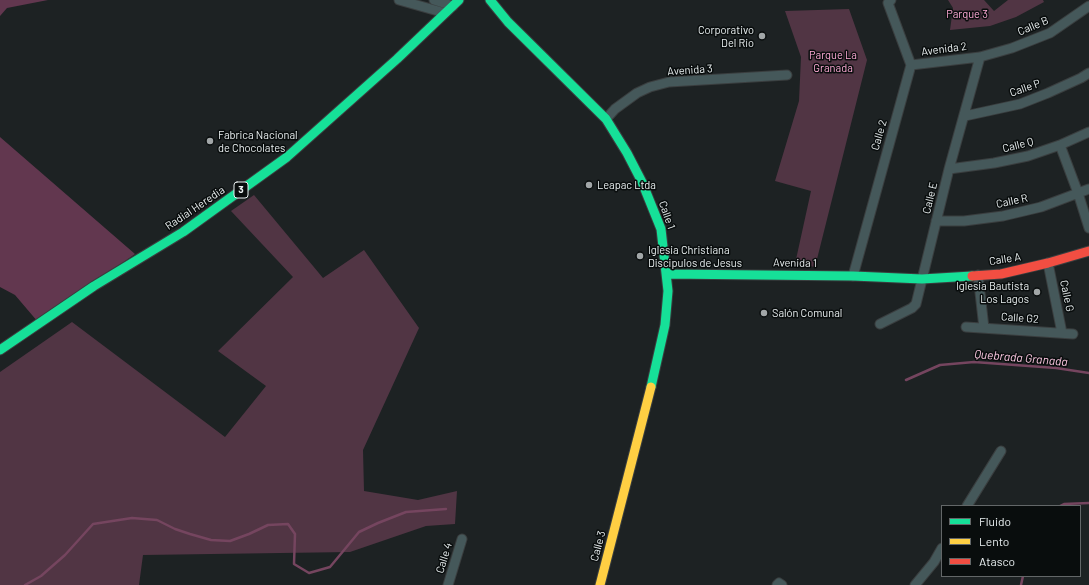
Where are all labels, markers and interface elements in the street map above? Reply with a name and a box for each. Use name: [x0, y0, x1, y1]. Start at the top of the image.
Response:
park label: Parque 3: [946, 7, 988, 21]
street label: Calle B: [1016, 14, 1050, 38]
place label: Corporativo Del Rio: [698, 23, 754, 49]
marker: Corporativo Del Rio: [757, 31, 767, 41]
street label: Avenida 2: [921, 40, 967, 58]
park label: Parque La Granada: [809, 48, 857, 74]
street label: Avenida 3: [667, 62, 713, 78]
street label: Calle P: [1008, 77, 1042, 99]
street label: Calle 2: [868, 118, 890, 152]
place label: Fabrica Nacional de Chocolates: [218, 128, 298, 154]
street label: Calle Q: [1001, 135, 1035, 155]
marker: Fabrica Nacional de Chocolates: [205, 136, 215, 146]
place label: Leapac Ltda: [597, 178, 656, 192]
marker: Leapac Ltda: [584, 180, 594, 190]
street label: Calle E: [920, 181, 940, 215]
road number: 3: [234, 182, 248, 198]
street label: Radial Heredia: [163, 183, 227, 233]
street label: Calle R: [995, 191, 1029, 211]
street label: Calle 1: [656, 199, 678, 231]
place label: Iglesia Christiana Discipulos de Jesus: [648, 243, 742, 269]
street label: Calle A: [988, 250, 1022, 268]
marker: Iglesia Christiana Discipulos de Jesus: [635, 251, 645, 261]
street label: Avenida 1: [773, 256, 817, 270]
place label: Iglesia Bautista Los Lagos: [956, 279, 1029, 305]
street label: Calle G: [1057, 279, 1077, 313]
marker: Iglesia Bautista Los Lagos: [1032, 287, 1042, 297]
place label: Salón Comunal: [772, 306, 842, 320]
marker: Salón Comunal: [759, 308, 769, 318]
street label: Calle G2: [1001, 310, 1039, 326]
water label: Quebrada Granada: [974, 347, 1068, 369]
legend: [941, 505, 1081, 577]
text: Fluido: [979, 514, 1011, 528]
street label: Calle 3: [588, 529, 608, 563]
text: Lento: [979, 534, 1009, 548]
street label: Calle 4: [433, 541, 455, 575]
text: Atasco: [979, 554, 1015, 568]

